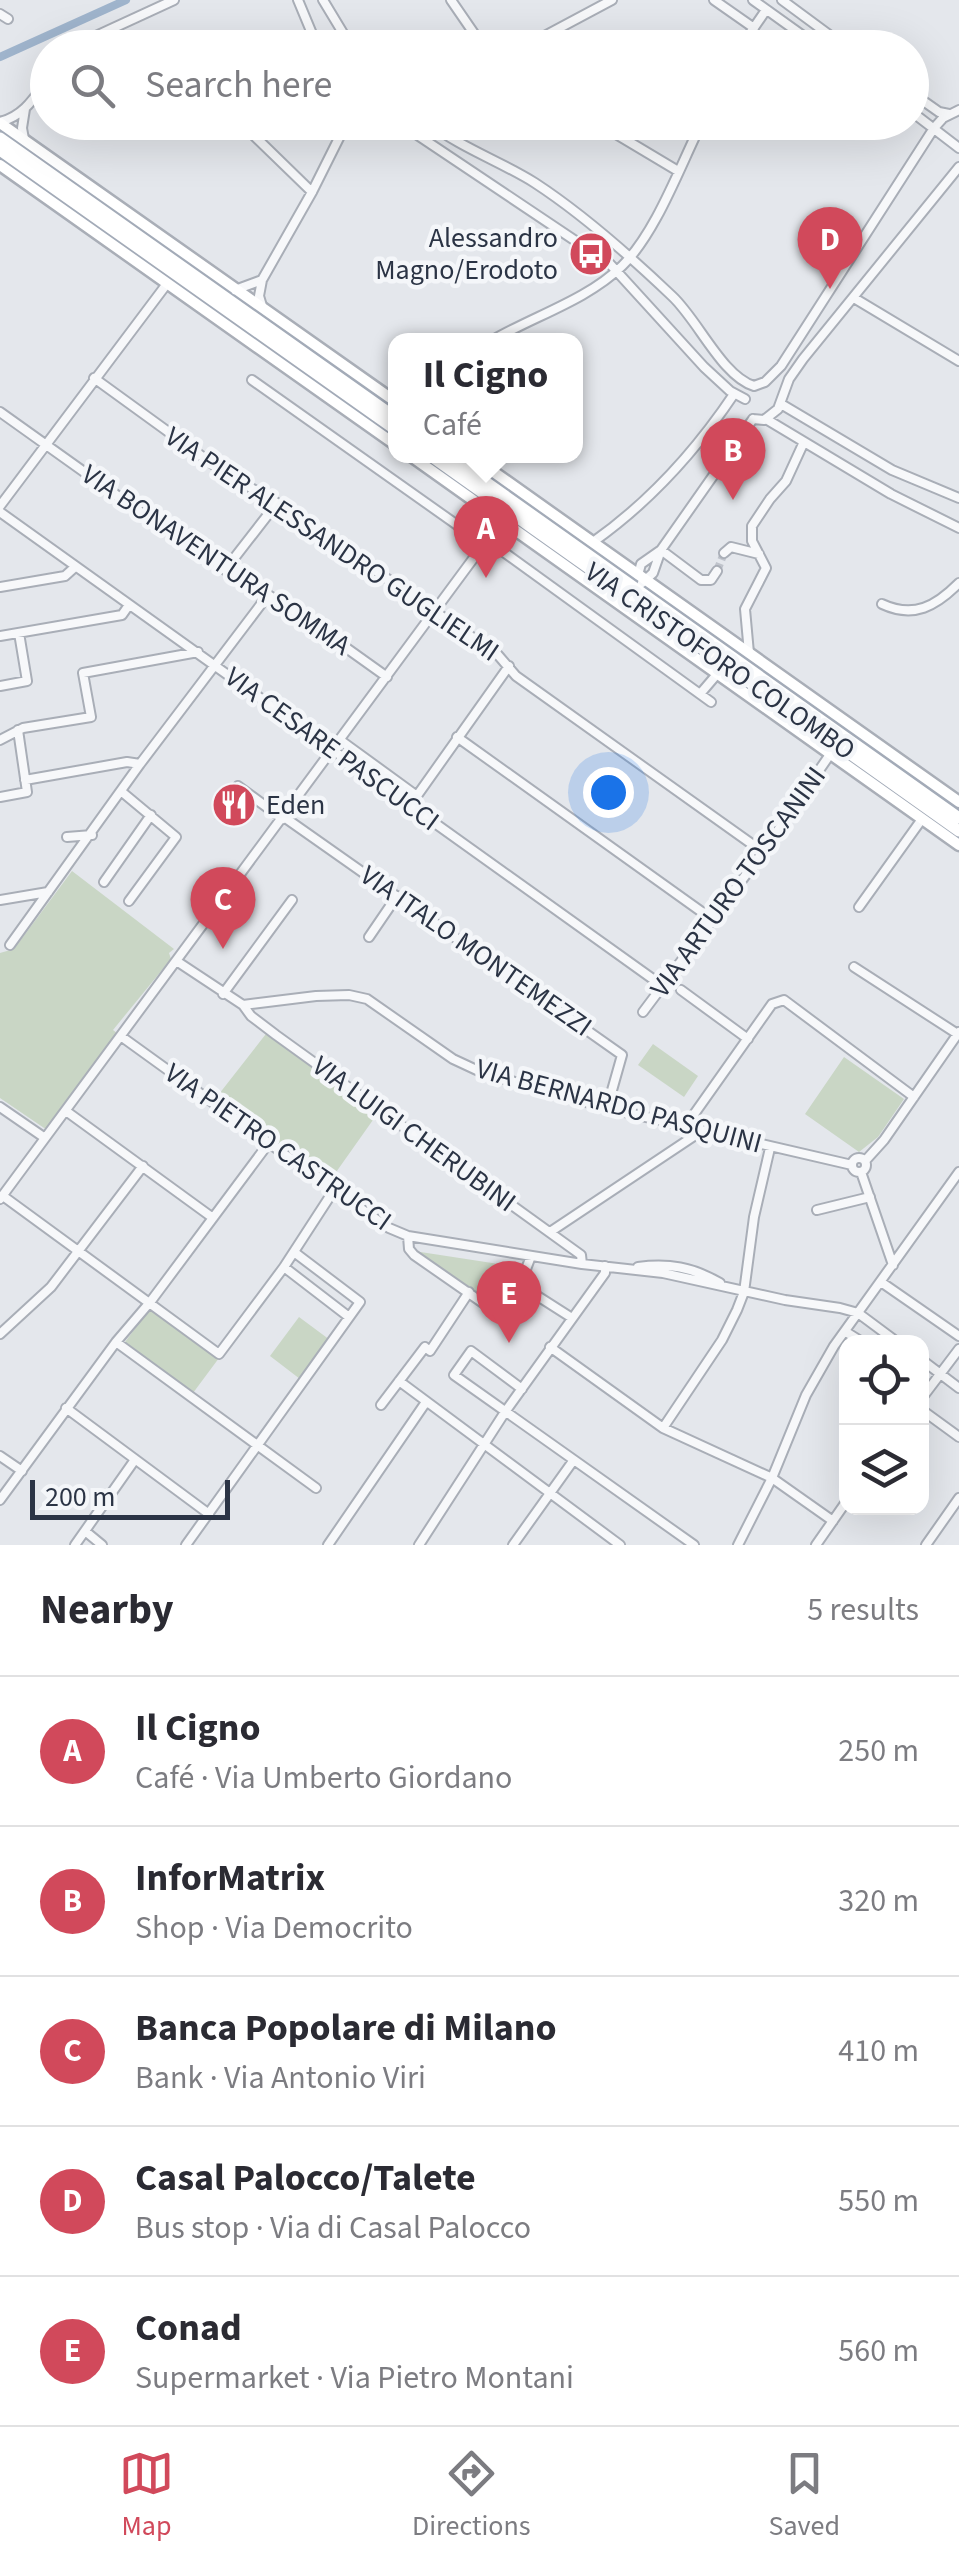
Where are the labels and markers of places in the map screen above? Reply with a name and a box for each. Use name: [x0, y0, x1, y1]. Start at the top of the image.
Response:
pin: D: [798, 206, 862, 289]
place label: Alessandro Magno/Erodoto: [375, 218, 558, 290]
bus stop icon: Alessandro Magno/Erodoto: [568, 231, 614, 277]
pin: B: [700, 418, 766, 500]
pin: A: [454, 496, 518, 578]
restaurant icon: Eden: [211, 782, 257, 828]
place label: Eden: [266, 785, 325, 825]
pin: C: [190, 866, 256, 949]
pin: E: [476, 1260, 542, 1343]

